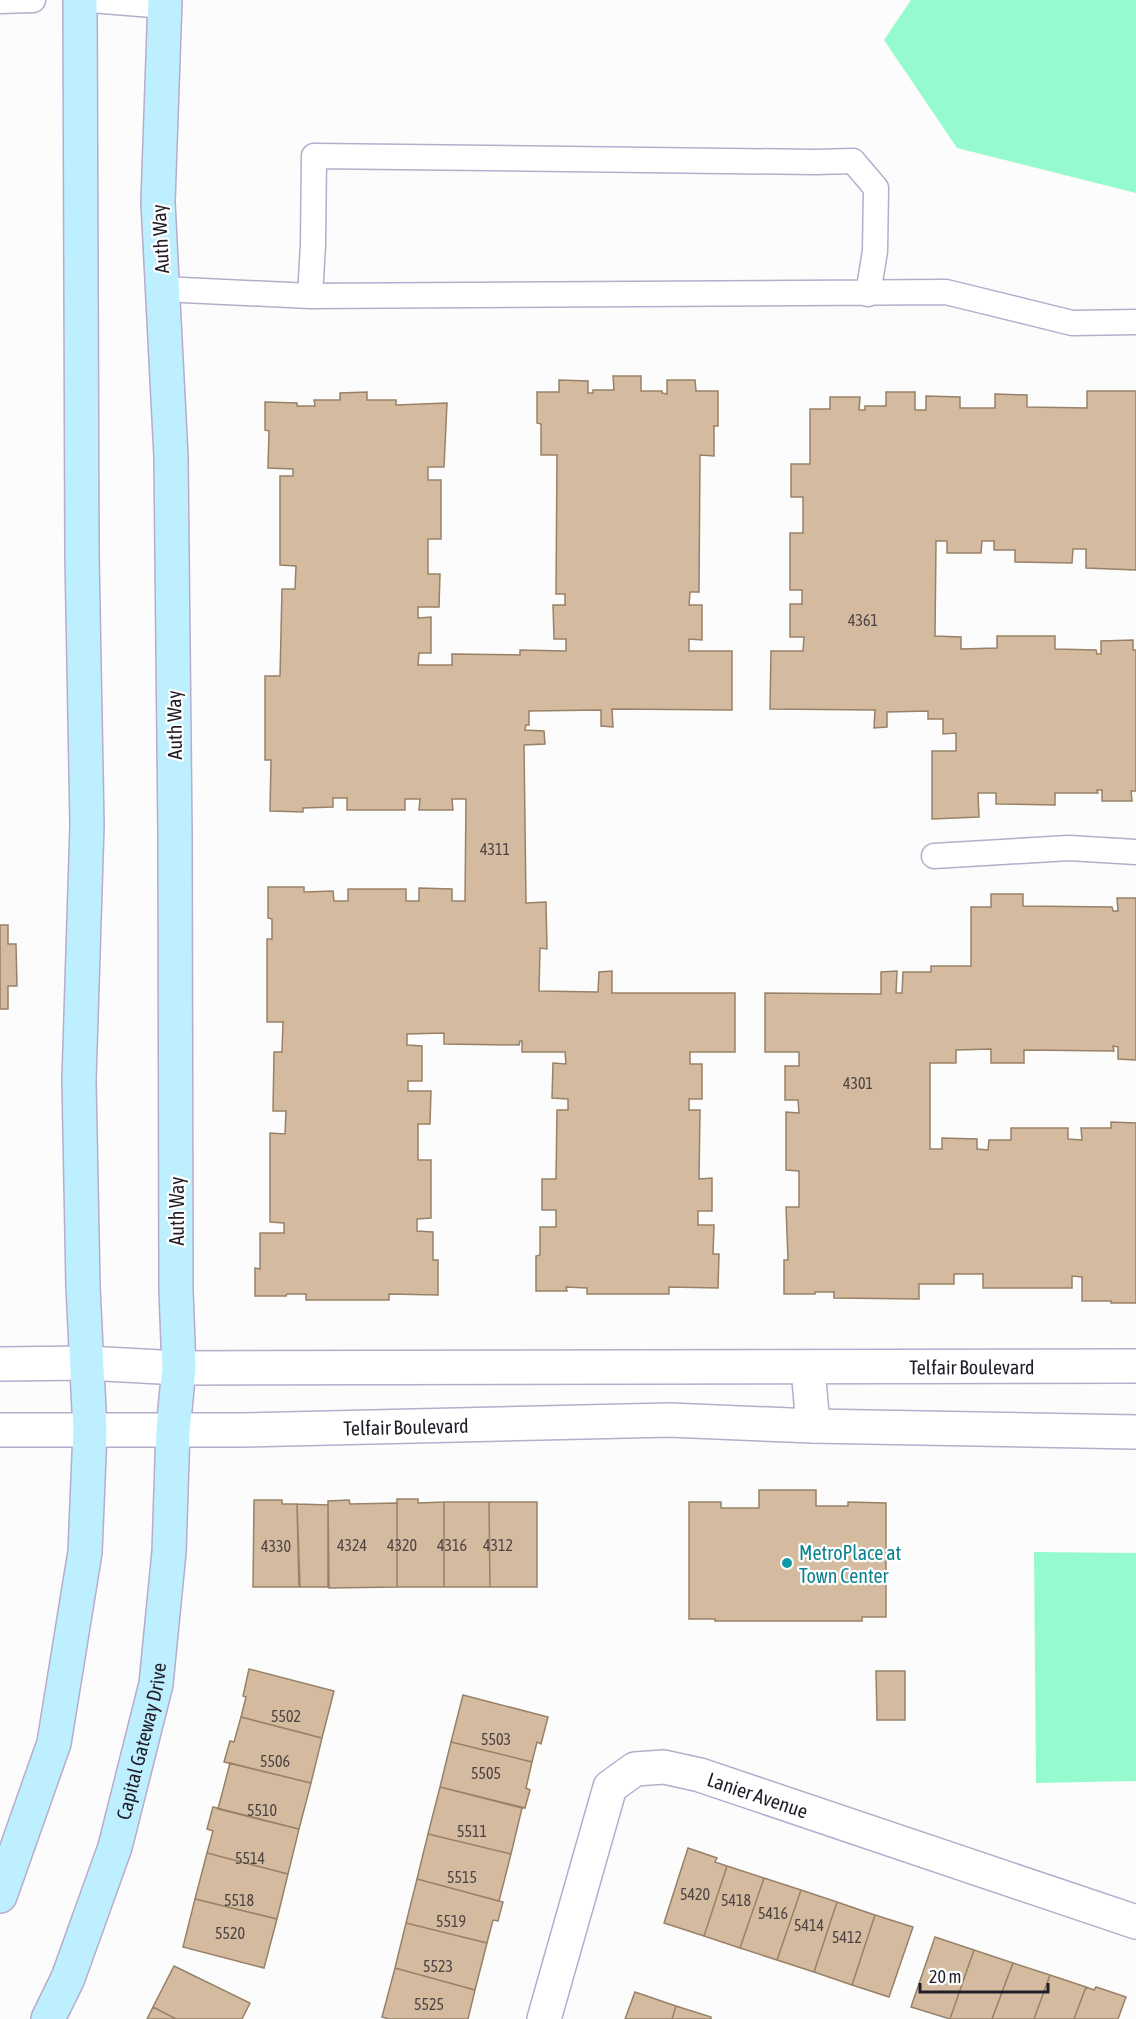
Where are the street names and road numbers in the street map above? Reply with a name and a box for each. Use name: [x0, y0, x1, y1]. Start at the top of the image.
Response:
street label: Auth Way: [147, 204, 173, 274]
street label: Auth Way: [162, 690, 186, 760]
street label: Auth Way: [165, 1176, 188, 1246]
street label: Telfair Boulevard: [909, 1355, 1035, 1378]
street label: Telfair Boulevard: [343, 1413, 469, 1439]
street label: Capital Gateway Drive: [111, 1661, 170, 1822]
street label: Lanier Avenue: [705, 1767, 811, 1822]

